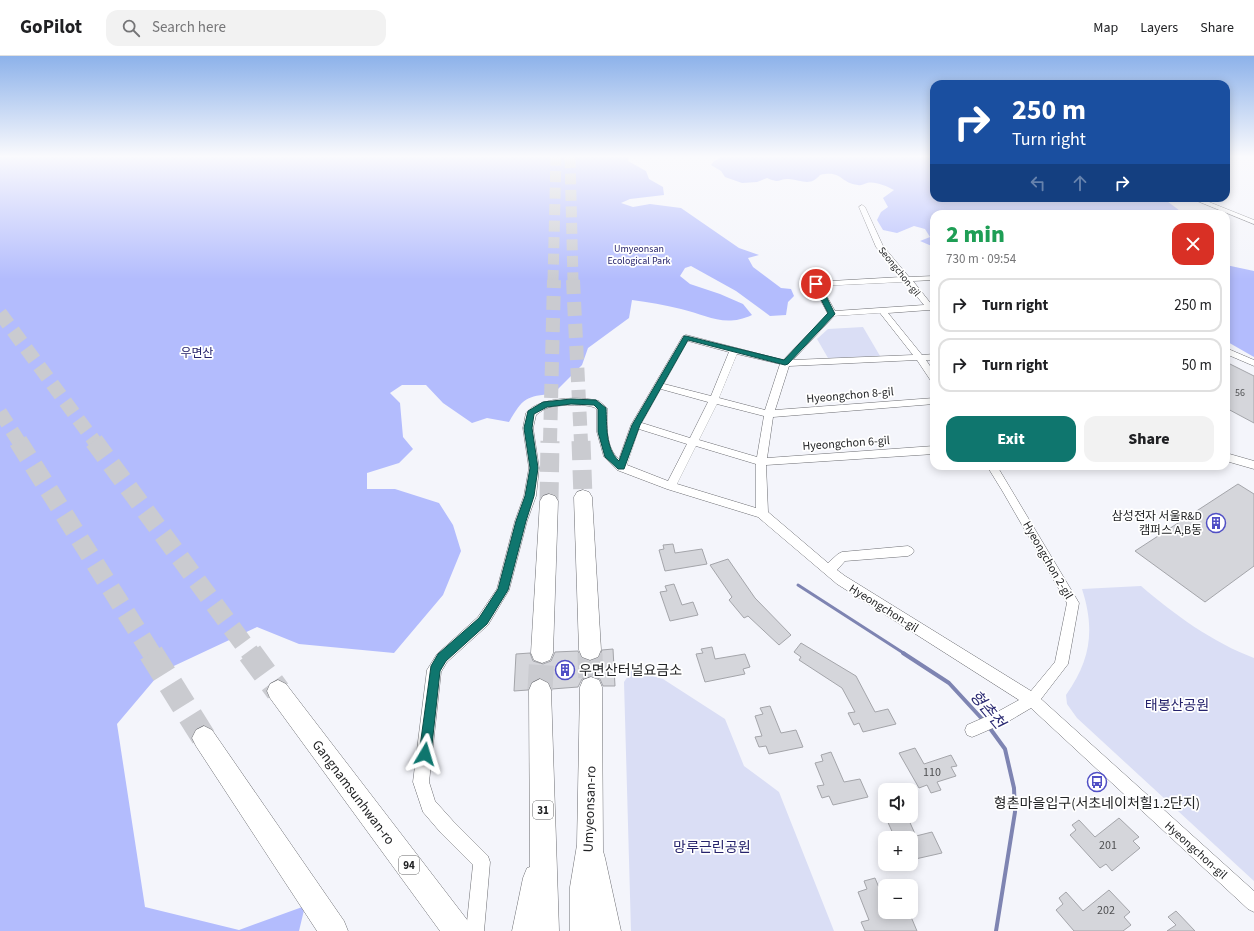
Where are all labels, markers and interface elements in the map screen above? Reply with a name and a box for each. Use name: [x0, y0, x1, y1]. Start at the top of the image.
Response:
search box: [106, 10, 386, 46]
text: GoPilot: [20, 14, 82, 41]
icon: search: [120, 17, 142, 39]
text: Search here: [152, 17, 226, 38]
text: Map: [1093, 18, 1118, 38]
text: Layers: [1140, 18, 1178, 38]
text: Share: [1200, 18, 1234, 38]
text: 250 m: [1012, 90, 1086, 130]
icon: right: [946, 96, 998, 148]
text: Turn right: [1012, 127, 1086, 152]
icon: left: [1027, 172, 1049, 194]
icon: ahead: [1069, 172, 1091, 194]
icon: right: [1111, 172, 1133, 194]
text: 2 min: [946, 217, 1005, 252]
button: close: [1172, 223, 1214, 265]
park label: Umyeonsan Ecological Park: [607, 242, 671, 268]
street label: Seongchon-gil: [875, 244, 924, 300]
text: 730 m · 09:54: [946, 250, 1016, 268]
pin: [799, 267, 833, 301]
icon: arrive: [805, 273, 827, 295]
icon: right: [948, 294, 970, 316]
text: Turn right: [982, 295, 1048, 316]
text: 250 m: [1174, 295, 1212, 316]
park label: 우면산: [180, 345, 214, 362]
icon: right: [948, 354, 970, 376]
text: Turn right: [982, 355, 1048, 376]
text: 50 m: [1182, 355, 1212, 376]
street label: Hyeongchon 8-gil: [806, 383, 894, 408]
house number: 56: [1235, 386, 1245, 400]
button: Exit: [946, 416, 1076, 462]
button: Share: [1084, 416, 1214, 462]
street label: Hyeongchon 6-gil: [802, 432, 890, 455]
place label: 삼성전자 서울R&D 캠퍼스 A,B동: [1112, 508, 1202, 539]
building icon: 삼성전자 서울R&D 캠퍼스 A,B동: [1205, 512, 1227, 534]
street label: Hyeongchon 2-gil: [1018, 518, 1077, 602]
street label: Hyeongchon-gil: [846, 580, 922, 637]
building icon: 우면산터널요금소: [554, 659, 576, 681]
place label: 우면산터널요금소: [579, 661, 682, 681]
water label: 형촌천: [965, 686, 1011, 735]
park label: 태봉산공원: [1145, 696, 1209, 716]
position arrow: [404, 733, 446, 775]
street label: Gangnamsunhwan-ro: [307, 736, 399, 849]
house number: 110: [923, 764, 941, 781]
street label: Umyeonsan-ro: [578, 765, 602, 853]
bus stop icon: 형촌마을입구(서초네이처힐1.2단지): [1086, 771, 1108, 793]
map controls: [878, 783, 918, 919]
button: sound: [878, 783, 918, 823]
place label: 형촌마을입구(서초네이처힐1.2단지): [994, 794, 1200, 814]
road number: 31: [533, 801, 553, 819]
street label: Hyeongchon-gil: [1161, 818, 1231, 883]
button: +: [878, 831, 918, 871]
house number: 201: [1099, 837, 1117, 854]
park label: 망루근린공원: [673, 838, 751, 858]
road number: 94: [399, 856, 419, 874]
button: −: [878, 879, 918, 919]
house number: 202: [1097, 902, 1115, 919]

